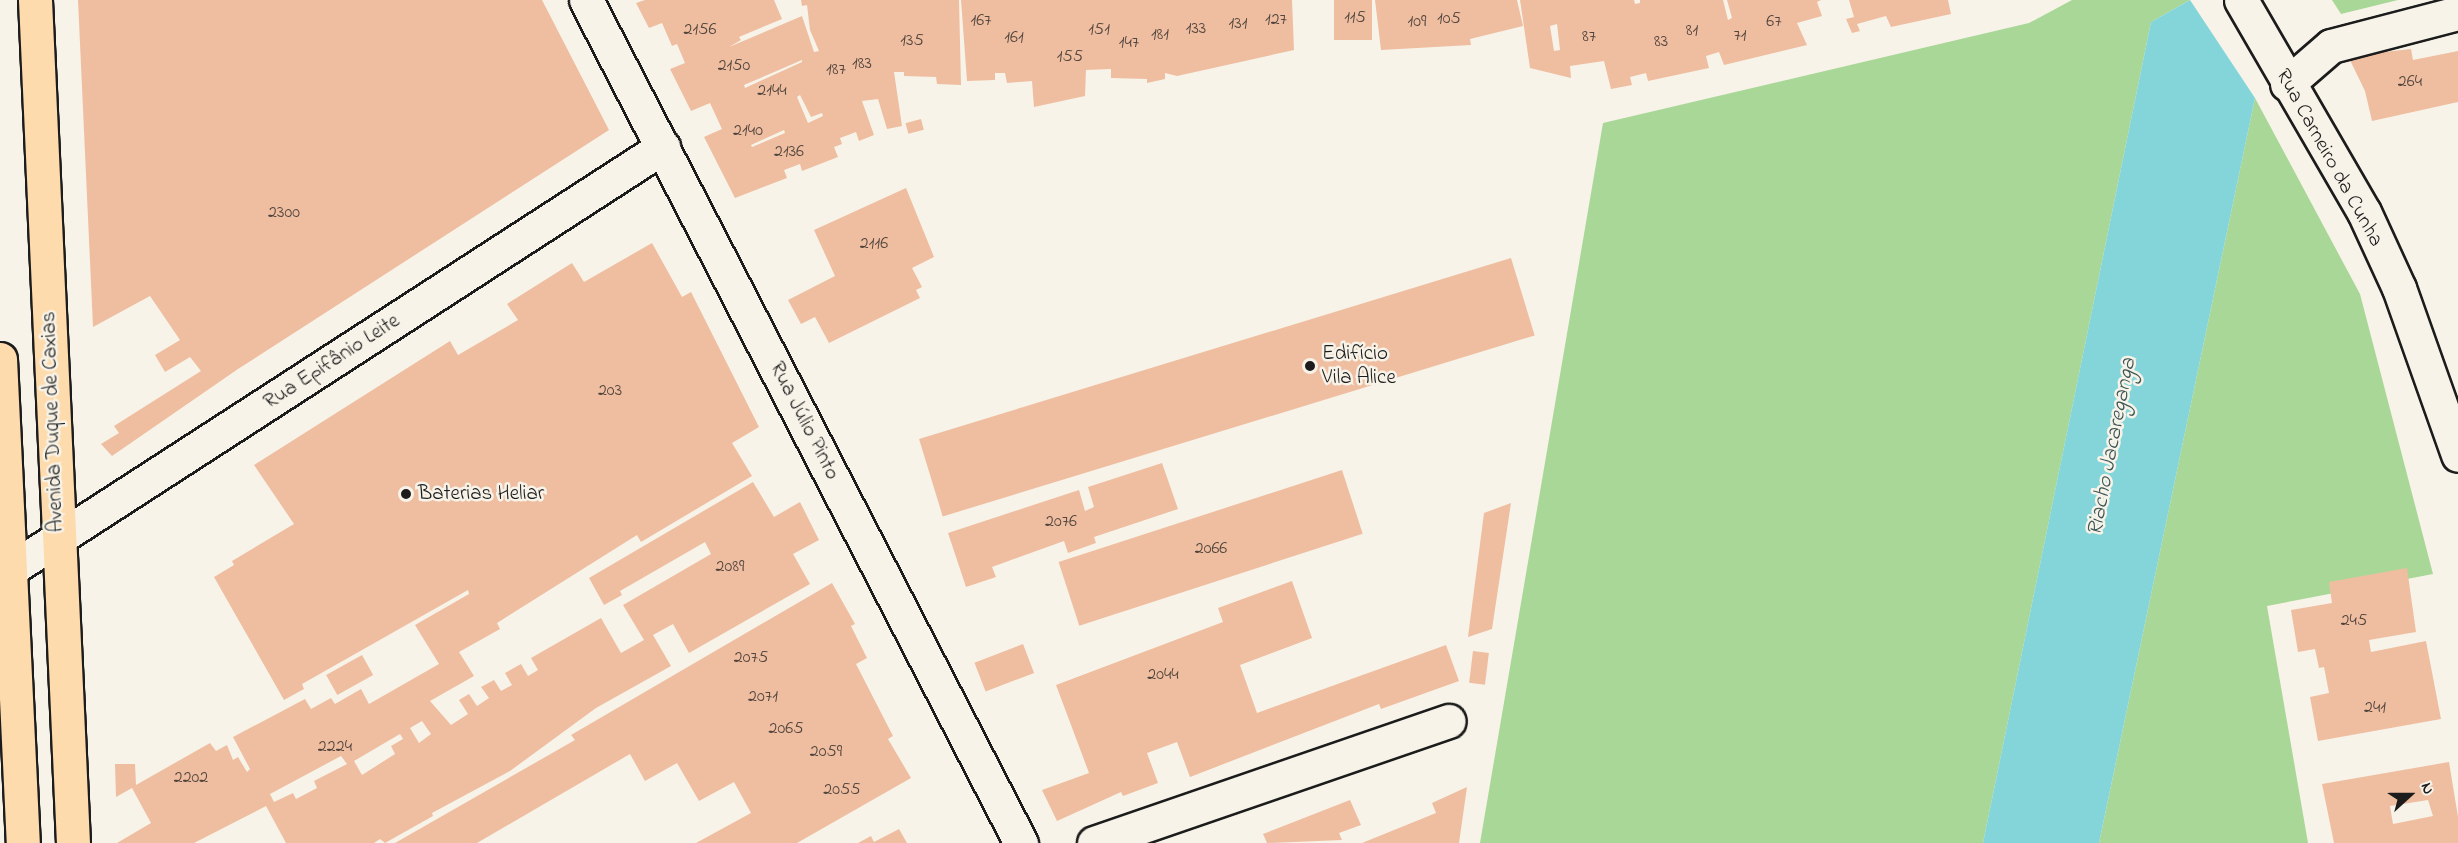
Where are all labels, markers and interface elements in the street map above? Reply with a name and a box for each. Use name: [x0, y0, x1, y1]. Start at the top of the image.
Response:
house number: 115: [1344, 7, 1366, 29]
house number: 105: [1437, 8, 1461, 30]
house number: 127: [1265, 9, 1287, 31]
house number: 167: [970, 10, 992, 32]
house number: 109: [1408, 11, 1426, 33]
house number: 67: [1766, 11, 1782, 33]
house number: 131: [1229, 13, 1247, 35]
house number: 133: [1186, 18, 1206, 40]
house number: 2156: [684, 19, 716, 41]
house number: 151: [1088, 19, 1110, 41]
house number: 81: [1686, 20, 1698, 42]
house number: 181: [1151, 24, 1169, 46]
house number: 71: [1733, 25, 1747, 47]
house number: 87: [1582, 26, 1596, 48]
house number: 161: [1004, 27, 1024, 49]
house number: 135: [900, 30, 924, 52]
house number: 83: [1654, 31, 1668, 53]
house number: 147: [1119, 32, 1139, 54]
house number: 155: [1057, 46, 1083, 68]
house number: 183: [852, 53, 872, 75]
house number: 2150: [718, 55, 750, 77]
house number: 187: [826, 59, 846, 81]
street label: Rua Carneiro da Cunha: [2270, 65, 2388, 251]
house number: 264: [2398, 71, 2422, 93]
house number: 2144: [757, 80, 787, 102]
house number: 2140: [733, 120, 763, 142]
house number: 2136: [774, 141, 804, 163]
house number: 2300: [268, 202, 300, 224]
house number: 2116: [860, 233, 888, 255]
street label: Rua Epifânio Leite: [259, 309, 405, 415]
street label: Avenida Duque de Caxias: [37, 311, 69, 533]
place label: Edifício Vila Alice: [1322, 341, 1396, 391]
water label: Riacho Jacareganga: [2083, 356, 2143, 538]
street label: Rua Júlio Pinto: [764, 358, 844, 484]
marker: Edifício Vila Alice: [1303, 359, 1317, 373]
house number: 203: [598, 380, 622, 402]
place label: Baterias Heliar: [418, 481, 544, 507]
marker: Baterias Heliar: [399, 487, 413, 501]
house number: 2076: [1045, 511, 1077, 533]
house number: 2066: [1195, 538, 1227, 560]
house number: 2089: [716, 556, 744, 578]
house number: 245: [2341, 610, 2367, 632]
house number: 2075: [734, 647, 768, 669]
house number: 2044: [1147, 664, 1179, 686]
house number: 2071: [748, 686, 778, 708]
house number: 241: [2364, 697, 2386, 719]
house number: 2065: [769, 718, 803, 740]
house number: 2224: [318, 736, 352, 758]
house number: 2059: [810, 741, 842, 763]
north arrow: [2380, 765, 2440, 825]
house number: 2202: [174, 767, 208, 789]
house number: 2055: [823, 779, 861, 801]
text: N: [2414, 779, 2440, 798]

